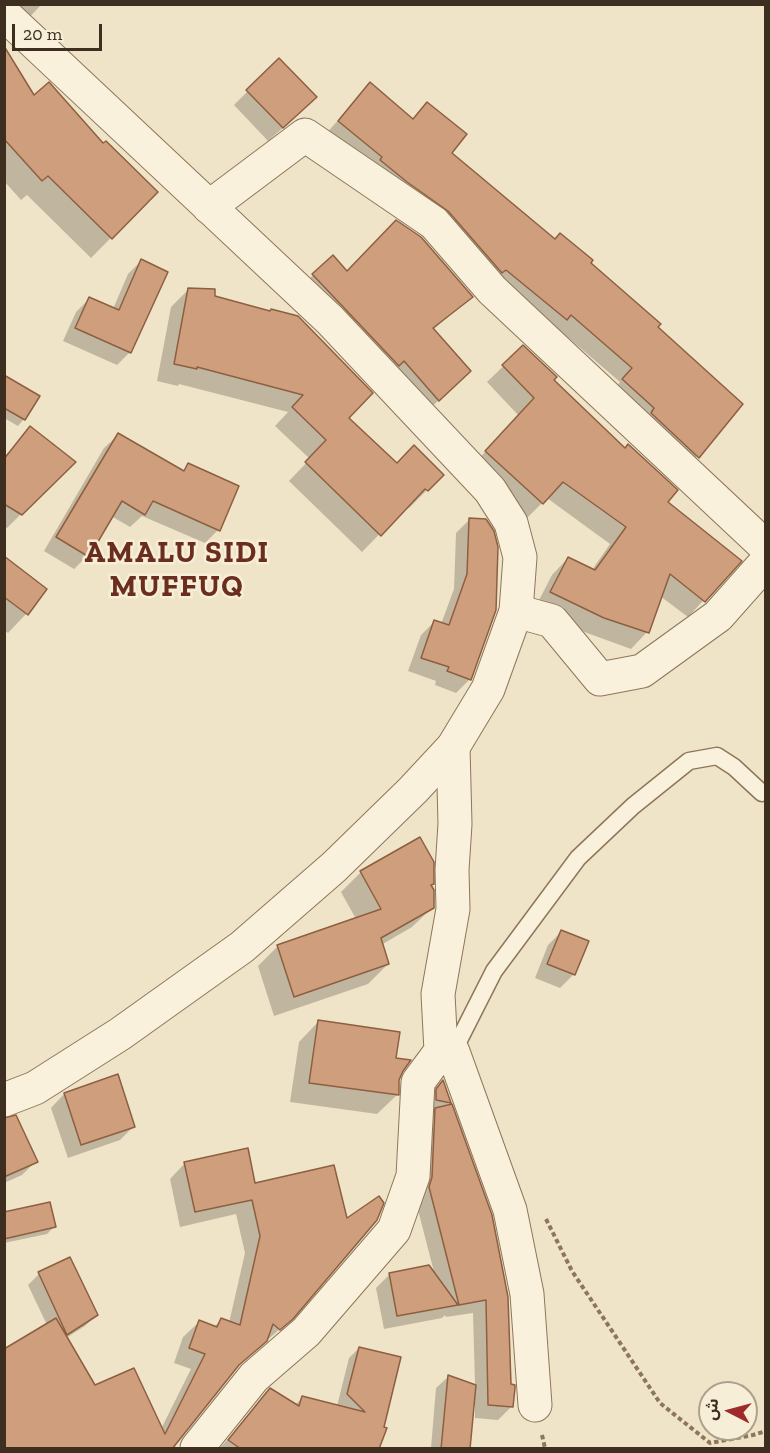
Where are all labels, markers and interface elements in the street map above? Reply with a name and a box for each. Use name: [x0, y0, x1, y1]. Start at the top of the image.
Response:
scale bar: [15, 12, 105, 50]
text: 20 m: [23, 23, 62, 45]
district label: AMALU SIDI MUFFUQ: [84, 535, 270, 606]
north arrow: [698, 1381, 758, 1441]
text: ش: [701, 1397, 722, 1421]

